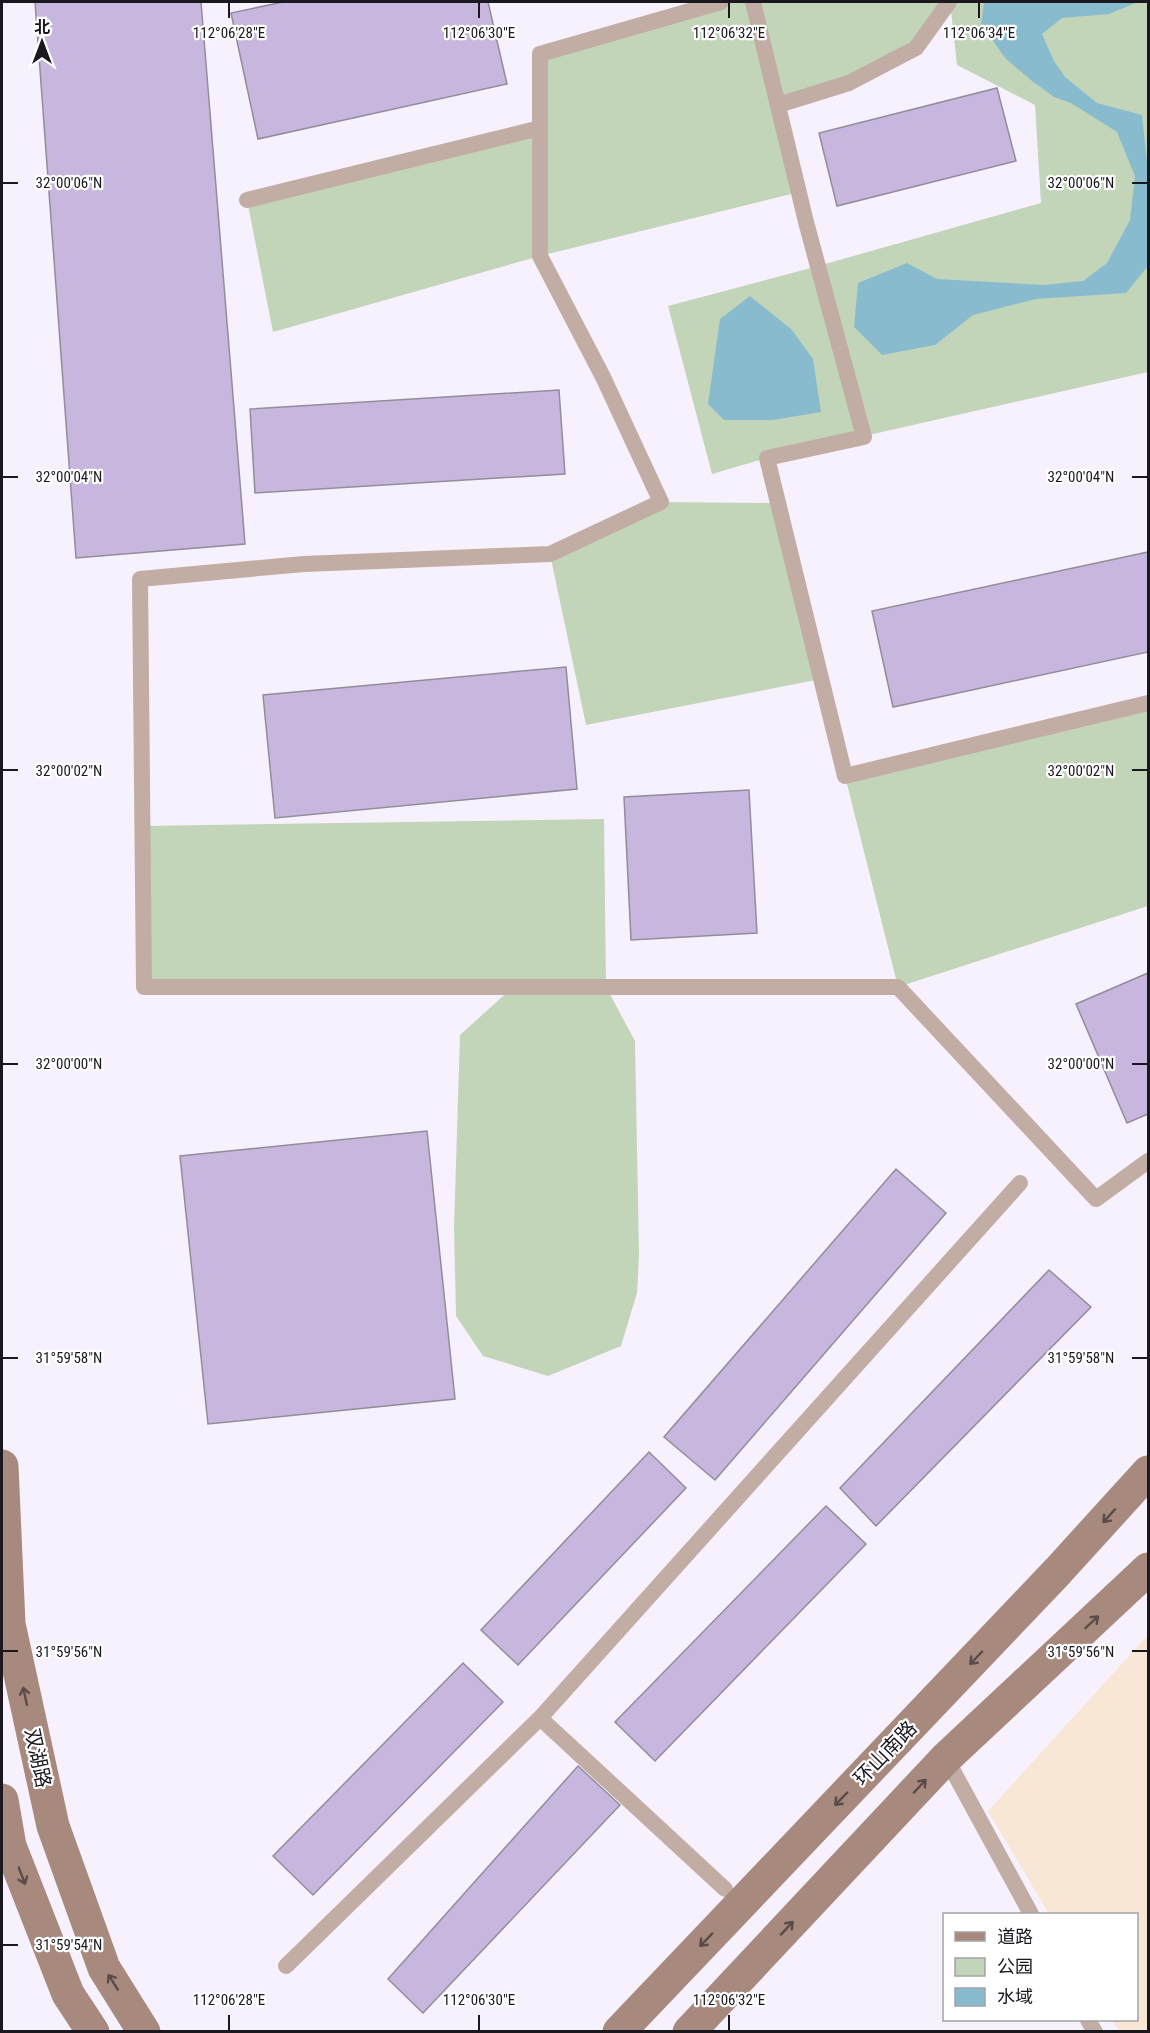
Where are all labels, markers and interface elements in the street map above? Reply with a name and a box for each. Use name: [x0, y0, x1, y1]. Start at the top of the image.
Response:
north arrow: [12, 12, 72, 72]
text: 北: [34, 18, 50, 37]
text: 112°06'28"E: [193, 24, 265, 42]
text: 112°06'30"E: [443, 24, 515, 42]
text: 112°06'32"E: [693, 24, 765, 42]
text: 112°06'34"E: [943, 24, 1015, 42]
text: 32°00'06"N: [36, 174, 102, 192]
text: 32°00'06"N: [1048, 174, 1114, 192]
text: 32°00'04"N: [36, 468, 102, 486]
text: 32°00'04"N: [1048, 468, 1114, 486]
text: 32°00'02"N: [36, 762, 102, 780]
text: 32°00'02"N: [1048, 762, 1114, 780]
text: 32°00'00"N: [36, 1055, 102, 1073]
text: 32°00'00"N: [1048, 1055, 1114, 1073]
text: 31°59'58"N: [36, 1349, 102, 1367]
text: 31°59'58"N: [1048, 1349, 1114, 1367]
one-way arrow: [1102, 1508, 1116, 1523]
one-way arrow: [1084, 1615, 1099, 1630]
text: 31°59'56"N: [36, 1643, 102, 1661]
text: 31°59'56"N: [1048, 1643, 1114, 1661]
one-way arrow: [968, 1650, 983, 1665]
one-way arrow: [19, 1687, 30, 1707]
street label: 环山南路: [849, 1716, 921, 1790]
street label: 双湖路: [20, 1726, 56, 1790]
one-way arrow: [913, 1778, 927, 1793]
one-way arrow: [834, 1791, 848, 1806]
one-way arrow: [17, 1867, 28, 1885]
legend: [943, 1913, 1138, 2021]
one-way arrow: [780, 1921, 794, 1936]
text: 道路: [997, 1926, 1033, 1947]
one-way arrow: [699, 1932, 714, 1947]
text: 31°59'54"N: [36, 1936, 102, 1954]
text: 公园: [997, 1956, 1033, 1977]
one-way arrow: [106, 1974, 118, 1991]
text: 水域: [997, 1986, 1033, 2007]
text: 112°06'28"E: [193, 1991, 265, 2009]
text: 112°06'30"E: [443, 1991, 515, 2009]
text: 112°06'32"E: [693, 1991, 765, 2009]

